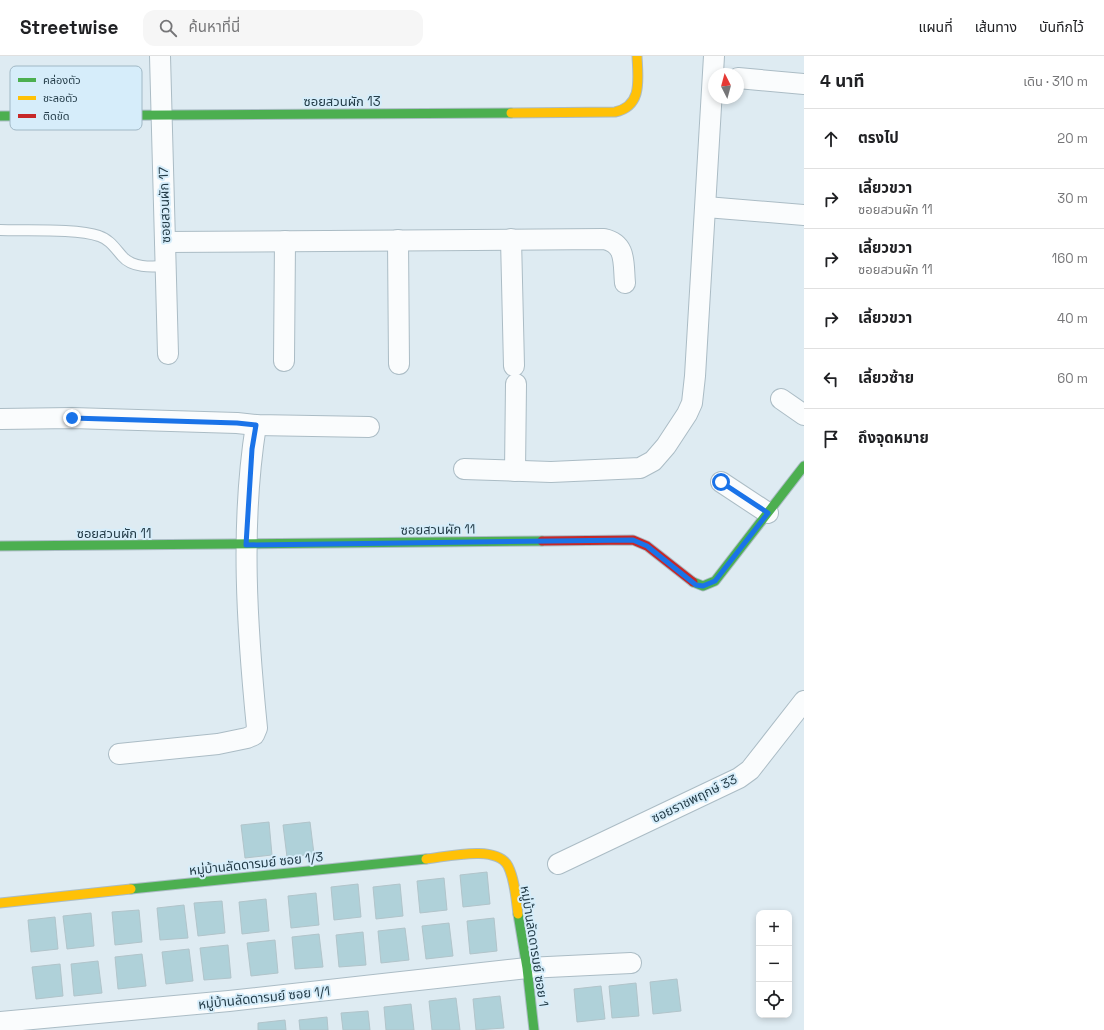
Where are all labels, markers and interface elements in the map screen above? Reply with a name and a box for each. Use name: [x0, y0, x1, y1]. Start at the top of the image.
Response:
search box: [143, 10, 423, 46]
text: Streetwise: [20, 15, 119, 40]
icon: search: [157, 17, 179, 39]
text: ค้นหาที่นี่: [189, 17, 240, 36]
text: แผนที่: [919, 18, 953, 36]
text: เส้นทาง: [975, 18, 1017, 36]
text: บันทึกไว้: [1039, 18, 1084, 36]
legend: [10, 66, 142, 130]
north arrow: [708, 68, 744, 104]
text: 4 นาที: [820, 70, 864, 92]
text: คล่องตัว: [43, 73, 81, 87]
text: เดิน · 310 m: [1023, 73, 1088, 90]
text: ชะลอตัว: [43, 91, 78, 105]
street label: ซอยสวนผัก 13: [303, 93, 381, 110]
text: ติดขัด: [43, 109, 70, 123]
icon: ahead: [820, 128, 842, 150]
text: ตรงไป: [858, 128, 899, 147]
text: 20 m: [1057, 130, 1088, 147]
street label: ซอยสวนผัก 17: [155, 166, 174, 244]
text: เลี้ยวขวา: [858, 178, 912, 197]
icon: right: [820, 188, 842, 210]
text: 30 m: [1057, 190, 1088, 207]
text: ซอยสวนผัก 11: [858, 201, 933, 218]
text: เลี้ยวขวา: [858, 238, 912, 257]
icon: right: [820, 248, 842, 270]
text: 160 m: [1052, 250, 1088, 267]
text: ซอยสวนผัก 11: [858, 261, 933, 278]
icon: right: [820, 308, 842, 330]
text: เลี้ยวขวา: [858, 308, 912, 327]
text: 40 m: [1057, 310, 1088, 327]
icon: left: [820, 368, 842, 390]
text: เลี้ยวซ้าย: [858, 368, 914, 387]
text: 60 m: [1057, 370, 1088, 387]
route end: [63, 409, 81, 427]
icon: arrive: [820, 428, 842, 450]
text: ถึงจุดหมาย: [858, 428, 929, 447]
route start: [712, 473, 730, 491]
street label: ซอยสวนผัก 11: [401, 520, 475, 539]
street label: ซอยสวนผัก 11: [77, 525, 151, 542]
street label: ซอยราชพฤกษ์ 33: [649, 770, 740, 827]
street label: หมู่บ้านลัดดารมย์ ซอย 1/3: [188, 848, 324, 879]
street label: หมู่บ้านลัดดารมย์ ซอย 1: [517, 884, 552, 1008]
map controls: [756, 910, 792, 1018]
button: +: [756, 910, 792, 946]
button: −: [756, 946, 792, 982]
street label: หมู่บ้านลัดดารมย์ ซอย 1/1: [197, 982, 331, 1013]
button: locate: [756, 982, 792, 1018]

